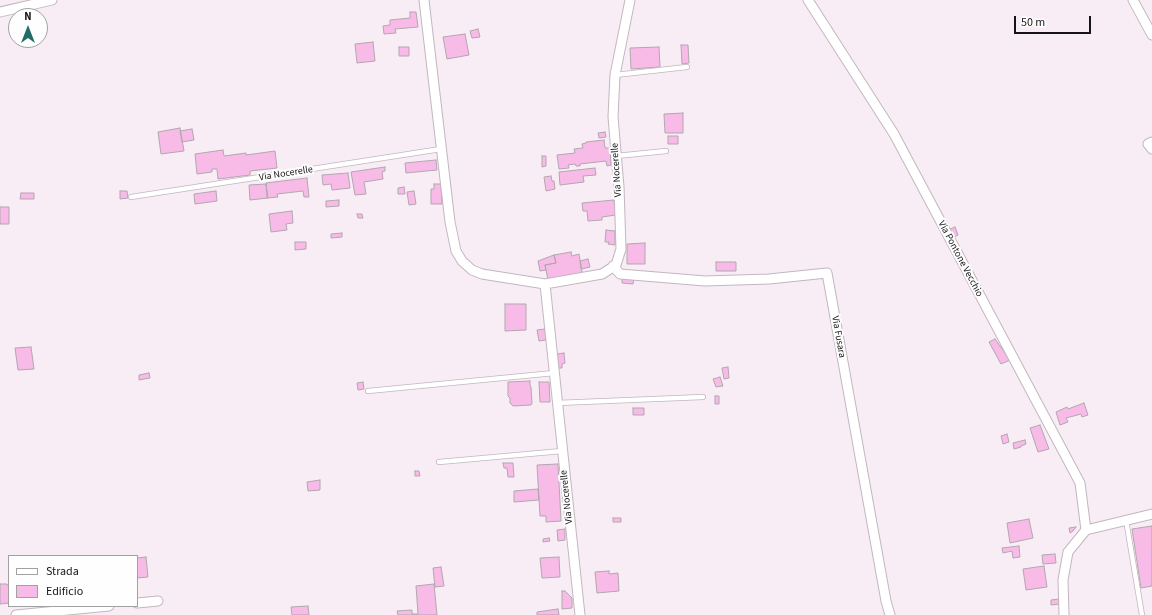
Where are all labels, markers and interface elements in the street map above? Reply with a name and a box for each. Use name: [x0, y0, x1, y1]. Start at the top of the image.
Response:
north arrow: [8, 8, 48, 48]
scale bar: [1016, 8, 1093, 34]
text: N: [24, 9, 32, 24]
text: 50 m: [1021, 14, 1045, 31]
street label: Via Nocerelle: [609, 143, 625, 197]
street label: Via Nocerelle: [258, 164, 314, 184]
street label: Via Pontone Vecchio: [935, 219, 985, 299]
street label: Via Fusara: [828, 315, 848, 359]
street label: Via Nocerelle: [558, 469, 576, 525]
legend: [8, 555, 138, 607]
text: Strada: [46, 563, 79, 580]
text: Edificio: [46, 583, 83, 600]

